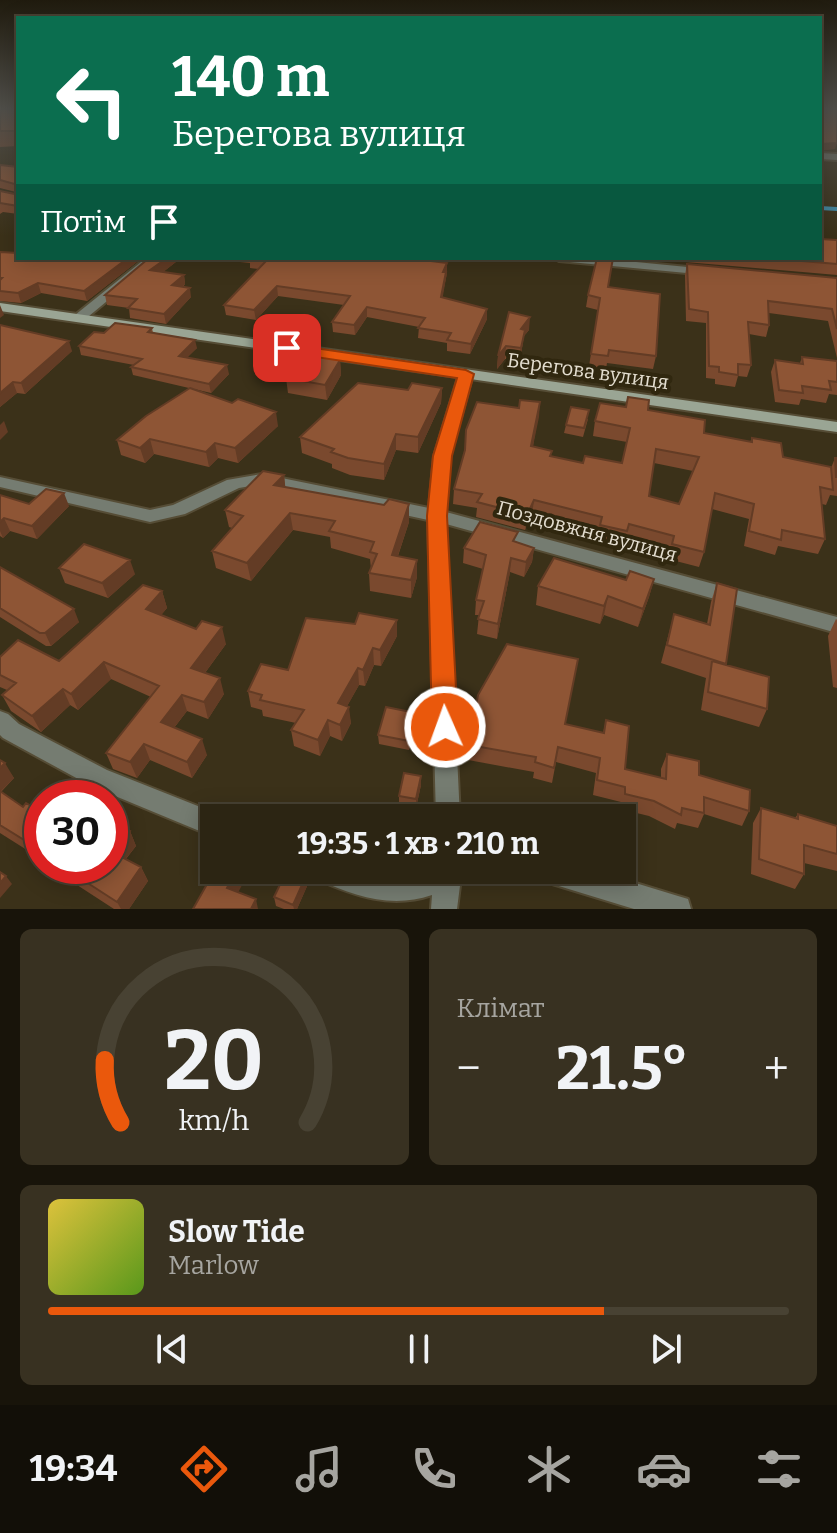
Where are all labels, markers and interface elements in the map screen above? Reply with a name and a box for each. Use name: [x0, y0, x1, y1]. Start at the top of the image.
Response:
text: 140 m: [172, 44, 329, 111]
icon: left: [40, 48, 144, 152]
text: Берегова вулиця: [172, 112, 466, 156]
icon: arrive: [142, 200, 186, 244]
text: Потім: [40, 204, 126, 240]
pin: [253, 314, 321, 382]
icon: arrive: [265, 326, 309, 370]
street label: Берегова вулиця: [506, 348, 670, 394]
street label: Поздовжня вулиця: [494, 495, 680, 567]
position arrow: [403, 685, 487, 769]
speed limit sign: 30: [24, 780, 128, 884]
text: 19:35 · 1 хв · 210 m: [297, 826, 539, 862]
text: Клімат: [457, 993, 544, 1024]
text: 20: [164, 1011, 264, 1111]
text: 21.5°: [556, 1033, 689, 1105]
text: −: [457, 1042, 481, 1095]
text: +: [764, 1042, 789, 1095]
text: km/h: [179, 1103, 250, 1138]
text: Slow Tide: [168, 1214, 305, 1250]
text: Marlow: [168, 1250, 259, 1281]
icon: previous: [150, 1327, 194, 1371]
icon: pause: [397, 1327, 441, 1371]
icon: next: [644, 1327, 688, 1371]
icon: directions: [176, 1441, 232, 1497]
icon: music: [291, 1441, 347, 1497]
icon: phone: [406, 1441, 462, 1497]
icon: climate: [521, 1441, 577, 1497]
icon: car: [636, 1441, 692, 1497]
icon: filters: [751, 1441, 807, 1497]
text: 19:34: [30, 1447, 117, 1491]

